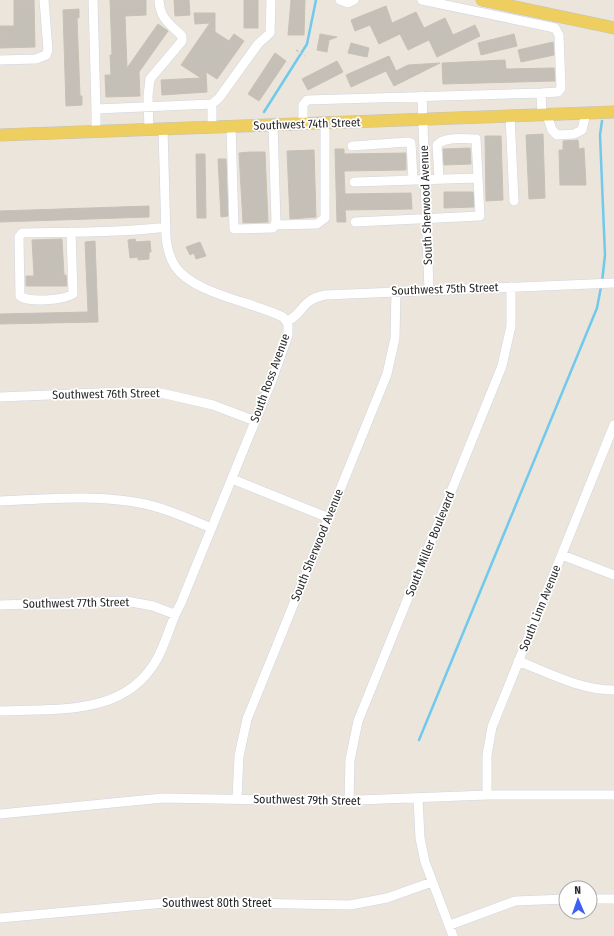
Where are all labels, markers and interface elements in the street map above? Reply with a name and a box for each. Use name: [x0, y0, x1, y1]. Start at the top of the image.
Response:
street label: Southwest 74th Street: [253, 115, 361, 133]
street label: South Sherwood Avenue: [417, 145, 435, 265]
street label: Southwest 75th Street: [391, 280, 499, 298]
street label: South Ross Avenue: [247, 332, 293, 424]
street label: Southwest 76th Street: [52, 386, 160, 402]
street label: South Sherwood Avenue: [288, 487, 346, 603]
street label: South Miller Boulevard: [403, 490, 457, 598]
street label: South Linn Avenue: [516, 563, 564, 653]
street label: Southwest 77th Street: [22, 595, 130, 611]
street label: Southwest 79th Street: [253, 792, 361, 808]
north arrow: [558, 880, 598, 920]
text: N: [574, 884, 581, 897]
street label: Southwest 80th Street: [162, 896, 272, 910]

